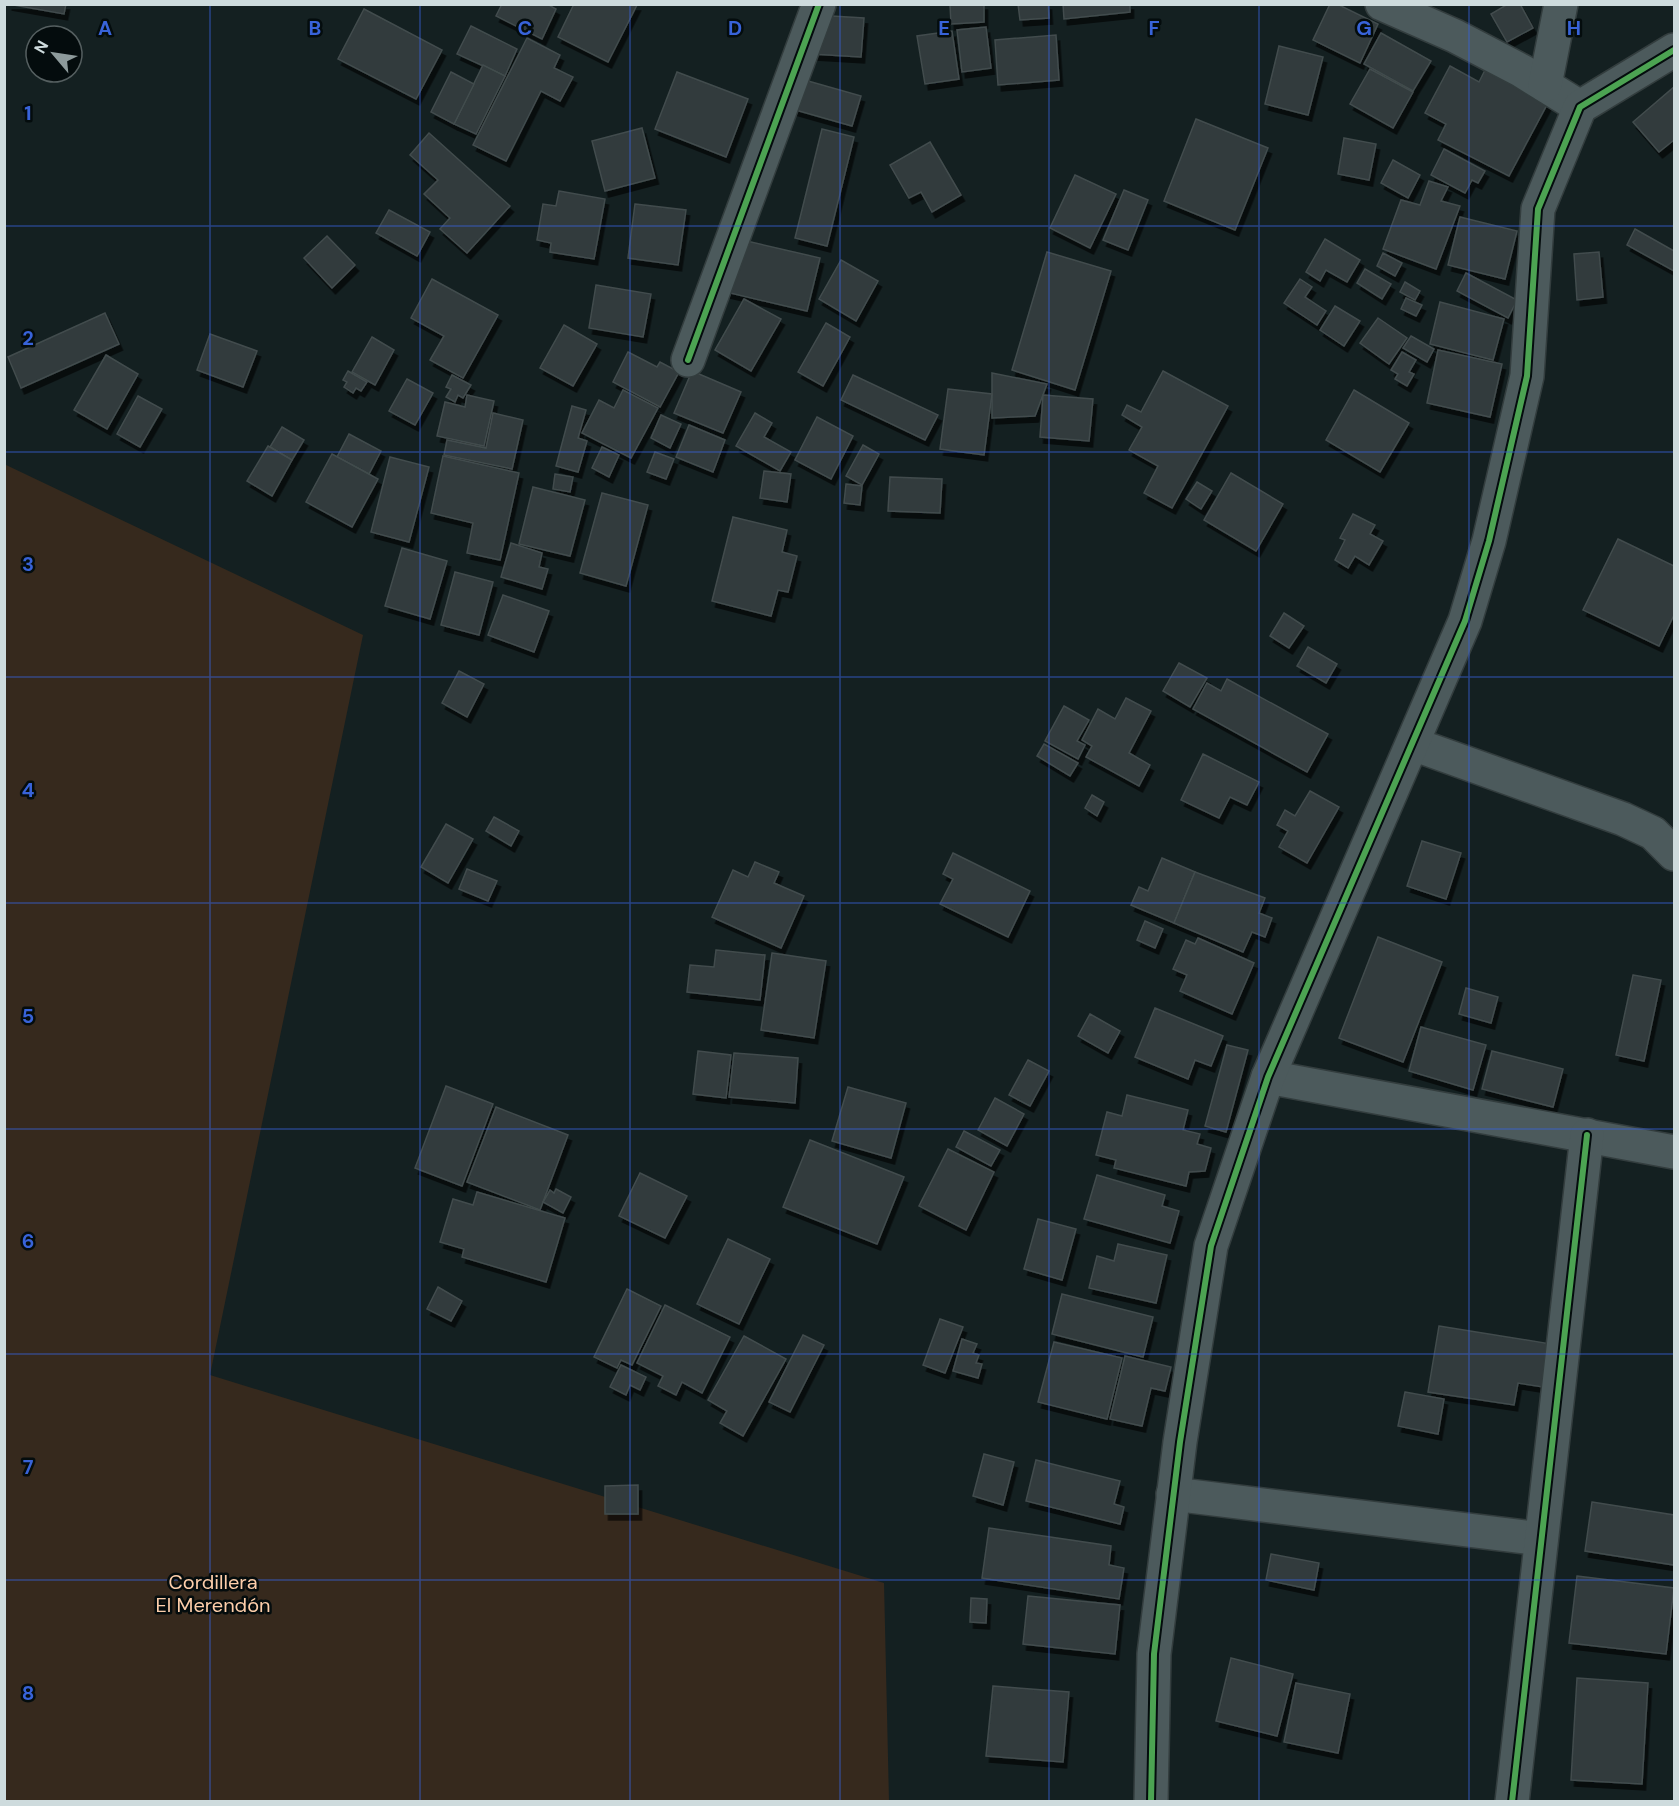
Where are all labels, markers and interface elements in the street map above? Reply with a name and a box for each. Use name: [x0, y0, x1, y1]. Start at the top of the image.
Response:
text: A: [98, 15, 112, 41]
text: B: [309, 15, 321, 41]
text: C: [518, 15, 532, 41]
text: D: [728, 15, 742, 41]
text: E: [938, 15, 950, 41]
text: F: [1148, 15, 1160, 41]
text: G: [1356, 15, 1372, 41]
text: H: [1567, 15, 1581, 41]
north arrow: [24, 24, 84, 84]
text: N: [29, 37, 53, 57]
text: 1: [24, 100, 32, 126]
text: 2: [22, 325, 34, 351]
text: 3: [22, 551, 34, 577]
text: 4: [22, 777, 35, 803]
text: 5: [22, 1003, 34, 1029]
text: 6: [22, 1228, 34, 1254]
text: 7: [23, 1454, 34, 1480]
park label: Cordillera El Merendón: [156, 1569, 271, 1618]
text: 8: [22, 1680, 34, 1706]

